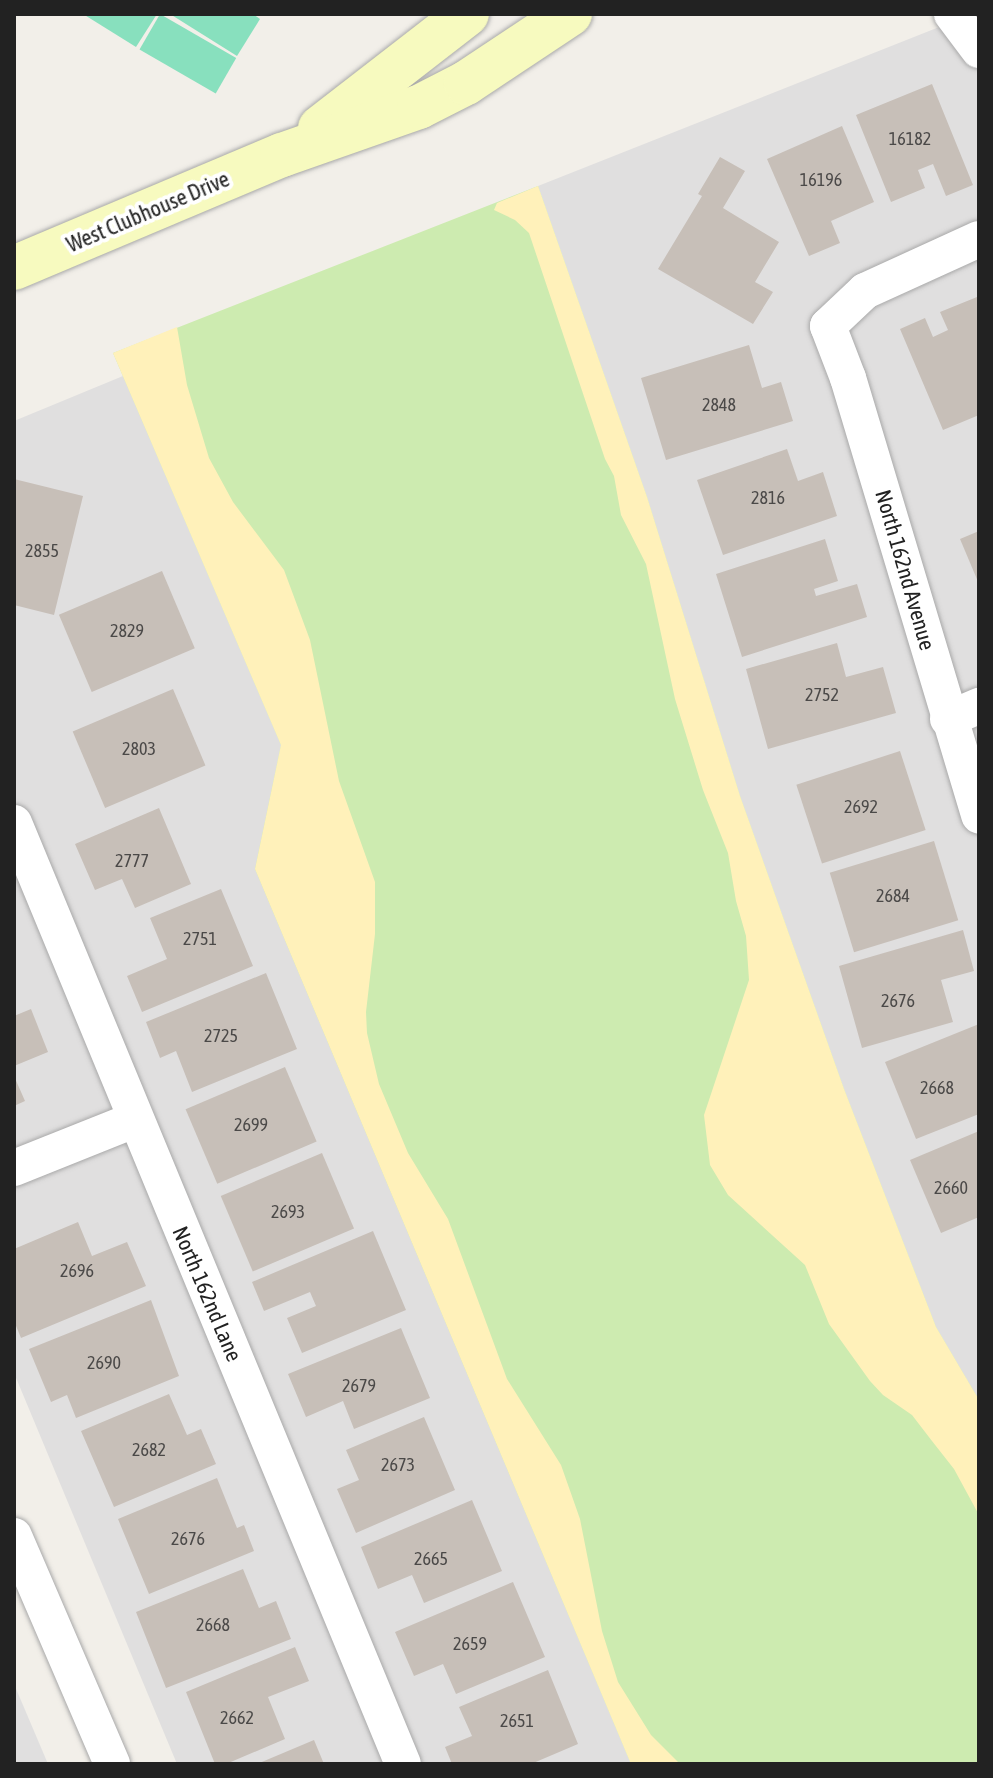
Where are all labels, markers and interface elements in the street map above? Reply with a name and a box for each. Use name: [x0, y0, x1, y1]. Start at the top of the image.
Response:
house number: 16182: [889, 128, 931, 150]
street label: West Clubhouse Drive: [63, 166, 233, 258]
house number: 16196: [800, 169, 842, 191]
house number: 2848: [702, 394, 736, 416]
house number: 2816: [751, 487, 785, 509]
street label: North 162nd Avenue: [869, 487, 941, 653]
house number: 2855: [25, 540, 59, 562]
house number: 2829: [110, 620, 144, 642]
house number: 2752: [805, 684, 839, 706]
house number: 2803: [122, 738, 156, 760]
house number: 2692: [844, 796, 878, 818]
house number: 2777: [115, 850, 149, 872]
house number: 2684: [876, 885, 910, 907]
house number: 2751: [183, 928, 217, 950]
house number: 2676: [881, 990, 915, 1012]
house number: 2725: [204, 1025, 238, 1047]
house number: 2668: [920, 1077, 954, 1099]
house number: 2699: [234, 1114, 268, 1136]
house number: 2660: [934, 1177, 968, 1199]
house number: 2693: [271, 1201, 305, 1223]
street label: North 162nd Lane: [167, 1222, 247, 1366]
house number: 2696: [60, 1260, 94, 1282]
house number: 2690: [87, 1352, 121, 1374]
house number: 2679: [342, 1375, 376, 1397]
house number: 2682: [132, 1439, 166, 1461]
house number: 2673: [381, 1454, 415, 1476]
house number: 2676: [171, 1528, 205, 1550]
house number: 2665: [414, 1548, 448, 1570]
house number: 2668: [196, 1614, 230, 1636]
house number: 2659: [453, 1633, 487, 1655]
house number: 2662: [220, 1707, 254, 1729]
house number: 2651: [500, 1710, 534, 1732]

